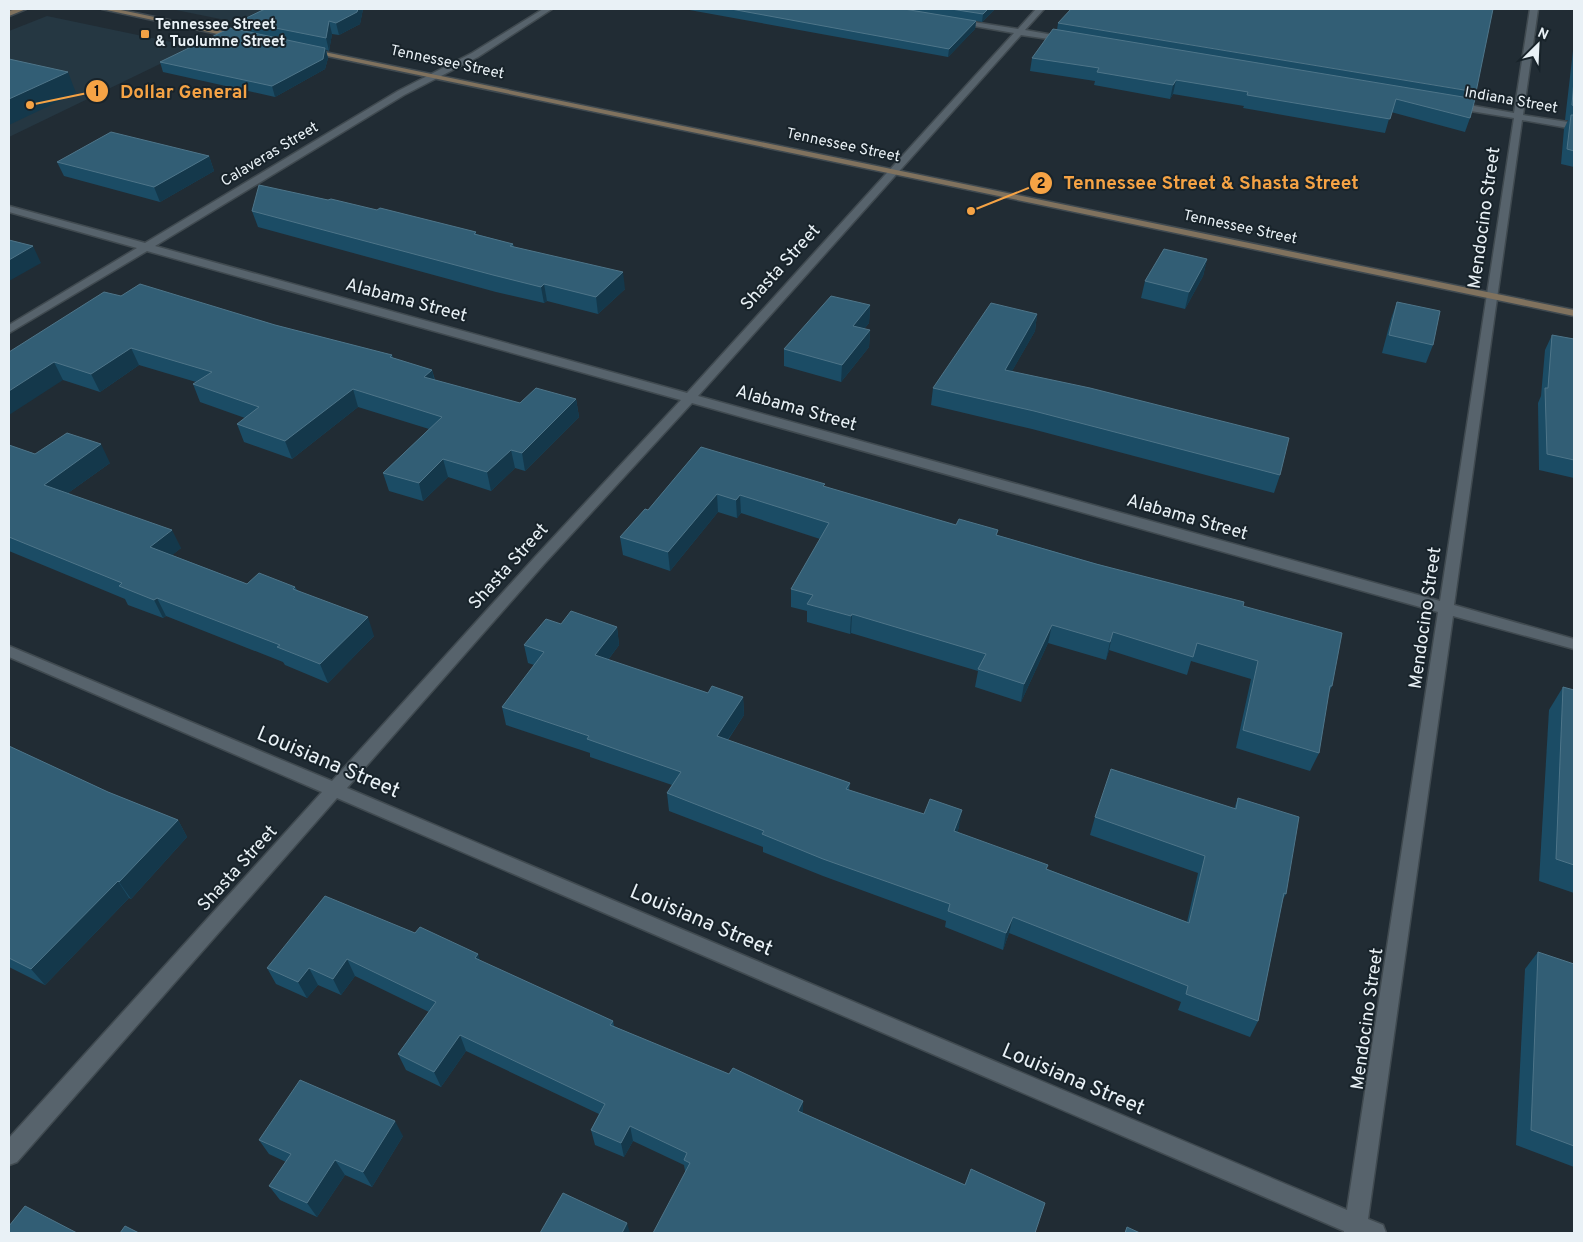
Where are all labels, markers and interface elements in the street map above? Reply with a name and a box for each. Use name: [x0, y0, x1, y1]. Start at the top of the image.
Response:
place label: Tennessee Street & Tuolumne Street: [155, 16, 285, 52]
north arrow: [1513, 20, 1563, 70]
text: N: [1535, 25, 1551, 44]
marker: Tennessee Street & Tuolumne Street: [139, 28, 151, 40]
street label: Tennessee Street: [388, 42, 506, 84]
callout: Dollar General: [85, 74, 258, 108]
text: Dollar General: [120, 81, 248, 105]
text: 1: [94, 83, 100, 102]
street label: Indiana Street: [1463, 83, 1559, 119]
street label: Calaveras Street: [218, 118, 322, 192]
street label: Tennessee Street: [784, 125, 902, 167]
street label: Mendocino Street: [1464, 146, 1506, 290]
callout: Tennessee Street & Shasta Street: [1028, 166, 1369, 200]
text: Tennessee Street & Shasta Street: [1063, 172, 1359, 196]
text: 2: [1036, 175, 1046, 194]
street label: Tennessee Street: [1181, 207, 1299, 249]
street label: Shasta Street: [736, 220, 826, 316]
street label: Alabama Street: [343, 274, 469, 328]
street label: Alabama Street: [733, 381, 859, 437]
street label: Alabama Street: [1124, 490, 1250, 546]
street label: Shasta Street: [464, 519, 554, 615]
street label: Mendocino Street: [1405, 546, 1447, 690]
street label: Louisiana Street: [252, 721, 404, 805]
street label: Shasta Street: [193, 821, 283, 917]
street label: Louisiana Street: [625, 879, 777, 963]
street label: Mendocino Street: [1347, 947, 1389, 1091]
street label: Louisiana Street: [997, 1038, 1149, 1122]

